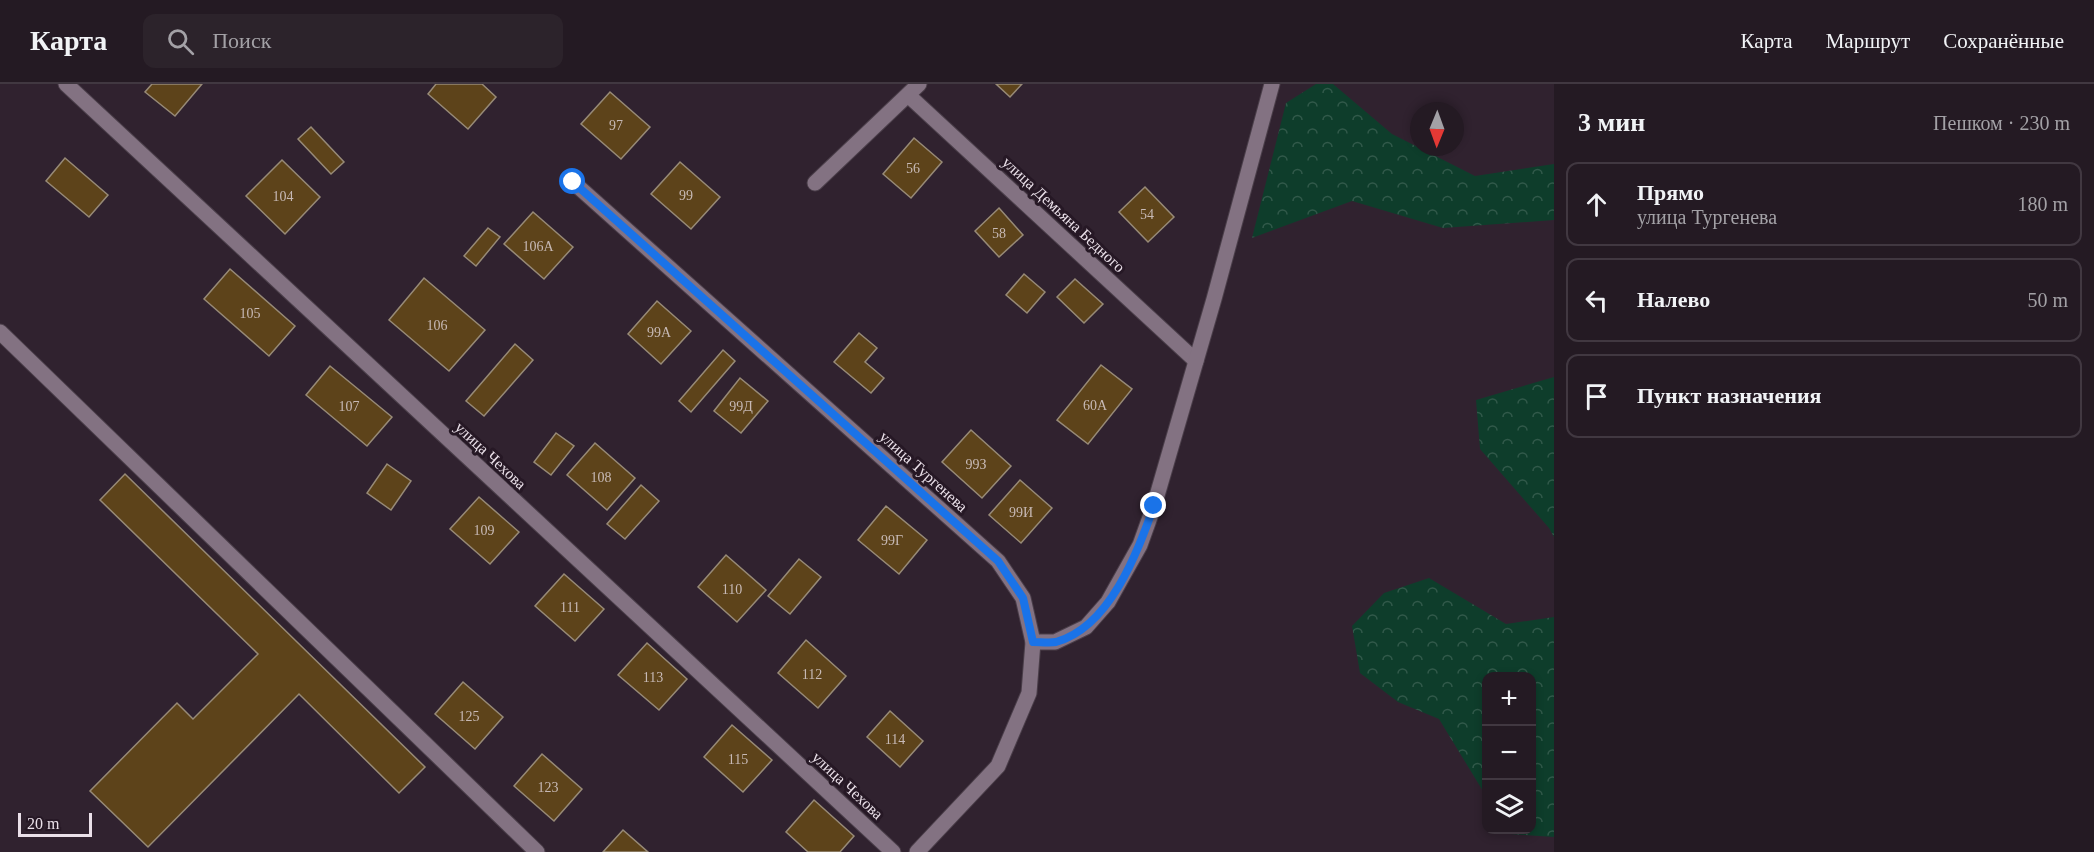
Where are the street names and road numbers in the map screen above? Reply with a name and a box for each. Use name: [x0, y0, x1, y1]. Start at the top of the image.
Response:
street label: улица Демьяна Бедного: [998, 153, 1128, 276]
street label: улица Чехова: [451, 418, 530, 493]
street label: улица Тургенева: [876, 428, 971, 516]
street label: улица Чехова: [808, 748, 887, 823]

